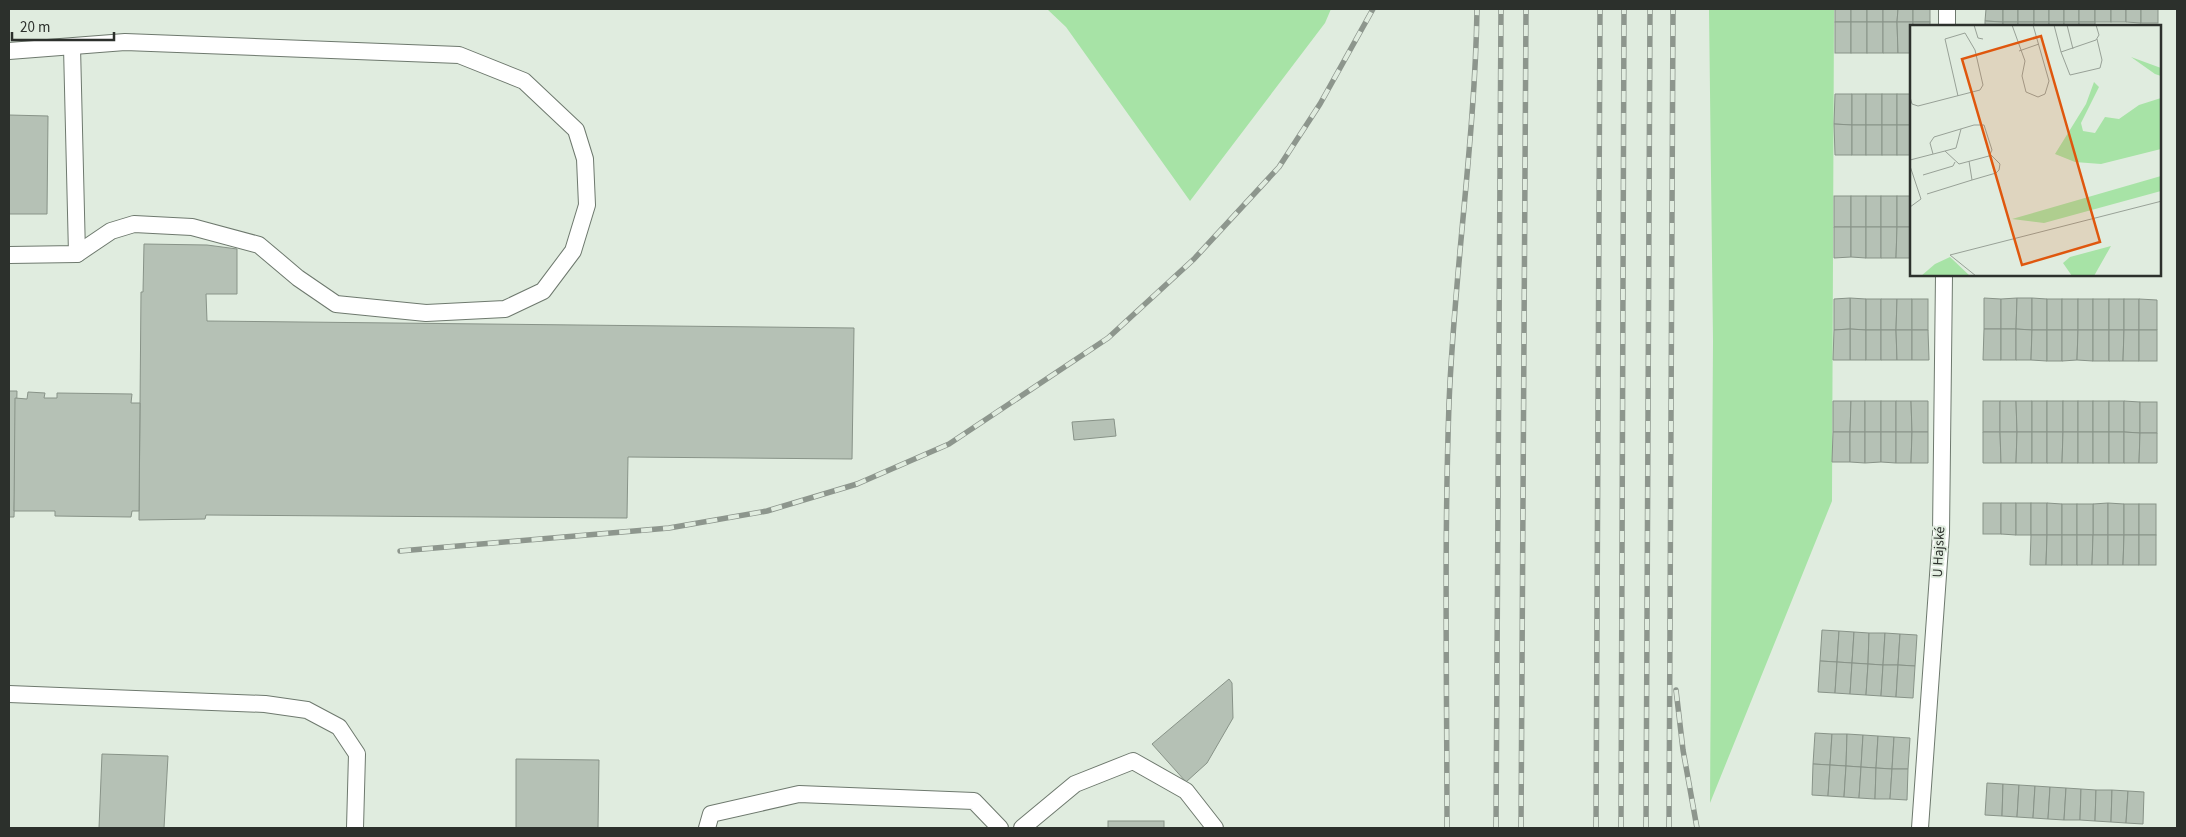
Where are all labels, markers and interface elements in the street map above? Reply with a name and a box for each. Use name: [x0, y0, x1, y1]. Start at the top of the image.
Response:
scale bar: [12, 10, 115, 42]
text: 20 m: [20, 17, 50, 38]
inset map: [1910, 25, 2161, 276]
street label: U Hajské: [1928, 526, 1950, 578]

